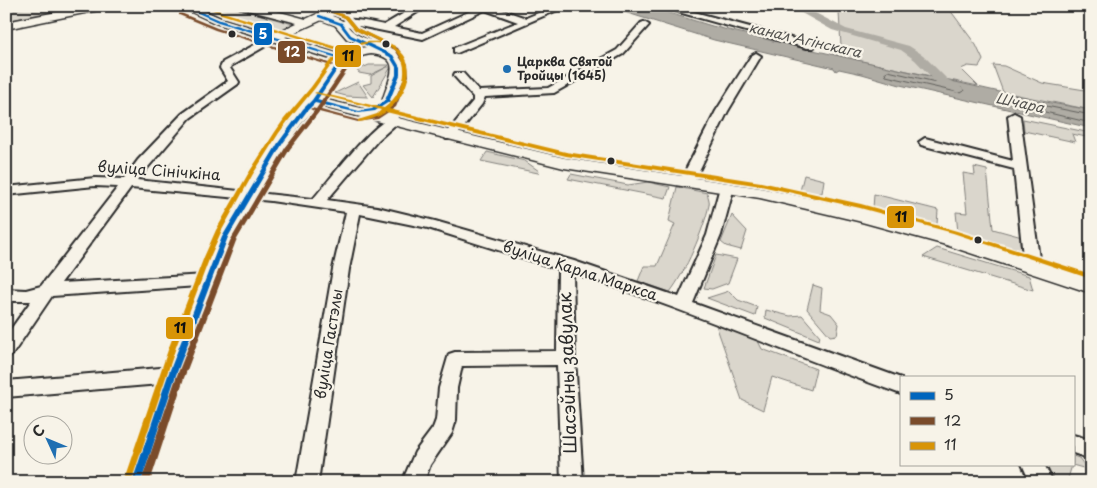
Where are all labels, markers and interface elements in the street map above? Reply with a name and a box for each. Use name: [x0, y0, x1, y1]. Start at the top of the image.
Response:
water label: канал Агінскага: [747, 16, 865, 63]
line badge: 5: [253, 22, 273, 46]
text: 5: [259, 23, 268, 44]
unlabelled marker: [227, 29, 237, 39]
unlabelled marker: [381, 39, 391, 49]
line badge: 12: [277, 40, 306, 64]
text: 12: [284, 41, 300, 62]
line badge: 11: [334, 44, 362, 68]
text: 11: [342, 45, 354, 66]
place label: Царква Святой Тройцы (1645): [517, 52, 613, 84]
marker: Царква Святой Тройцы (1645): [501, 63, 513, 75]
water label: Шчара: [994, 87, 1047, 118]
street label: вуліца Сінічкіна: [97, 154, 222, 185]
unlabelled marker: [606, 156, 616, 166]
line badge: 11: [886, 205, 915, 229]
text: 11: [895, 206, 907, 227]
street label: вуліца Карла Маркса: [500, 234, 661, 306]
unlabelled marker: [973, 235, 983, 245]
street label: вуліца Гастэлы: [307, 287, 348, 401]
street label: Шасэйны завулак: [550, 291, 583, 454]
line badge: 11: [165, 316, 194, 340]
text: 11: [174, 317, 186, 338]
legend: [900, 376, 1074, 466]
text: 5: [944, 382, 954, 405]
text: 12: [944, 408, 961, 431]
north arrow: [22, 416, 72, 466]
text: С: [27, 420, 49, 442]
text: 11: [944, 432, 957, 455]

